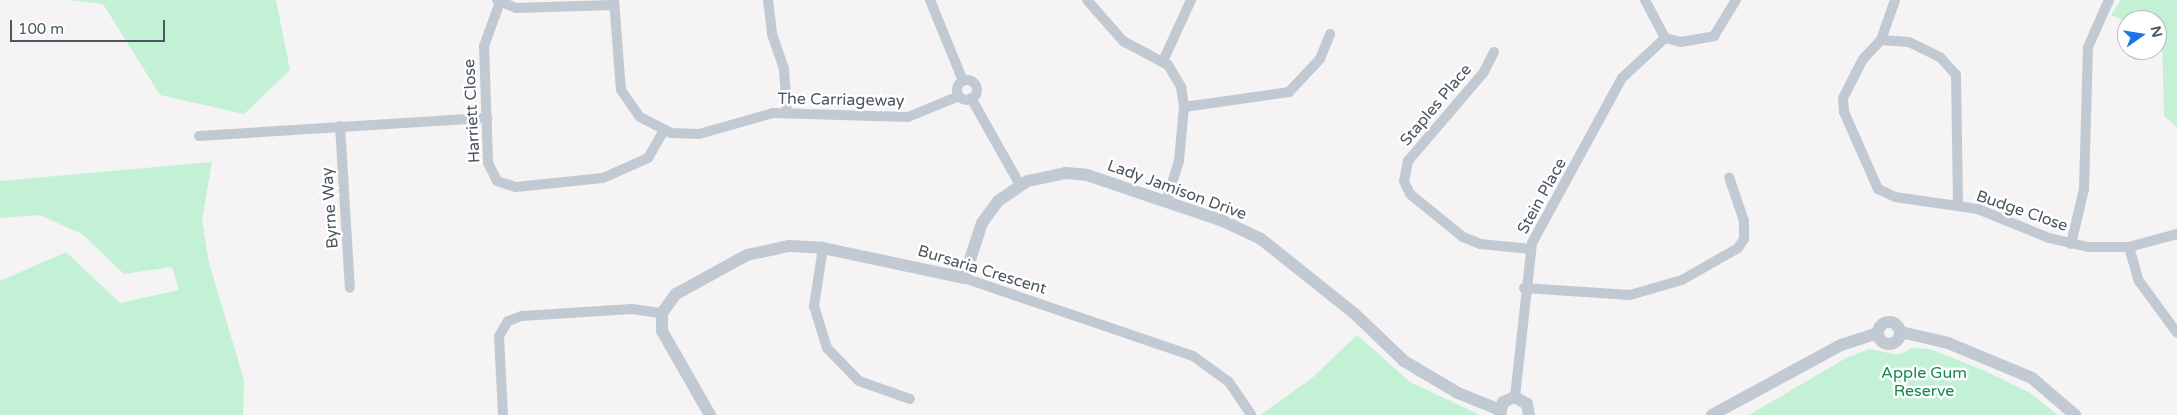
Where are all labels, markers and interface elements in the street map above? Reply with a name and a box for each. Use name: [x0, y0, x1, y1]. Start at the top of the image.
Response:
scale bar: [12, 10, 168, 42]
north arrow: [2117, 10, 2167, 60]
text: 100 m: [18, 20, 64, 38]
text: N: [2147, 24, 2166, 39]
street label: Harriett Close: [460, 58, 484, 164]
street label: Staples Place: [1396, 60, 1476, 150]
street label: The Carriageway: [777, 89, 905, 111]
street label: Stein Place: [1513, 155, 1571, 237]
street label: Lady Jamison Drive: [1105, 156, 1249, 224]
street label: Byrne Way: [318, 167, 342, 249]
street label: Budge Close: [1974, 186, 2070, 236]
street label: Bursaria Crescent: [915, 241, 1049, 299]
park label: Apple Gum Reserve: [1881, 363, 1967, 401]

